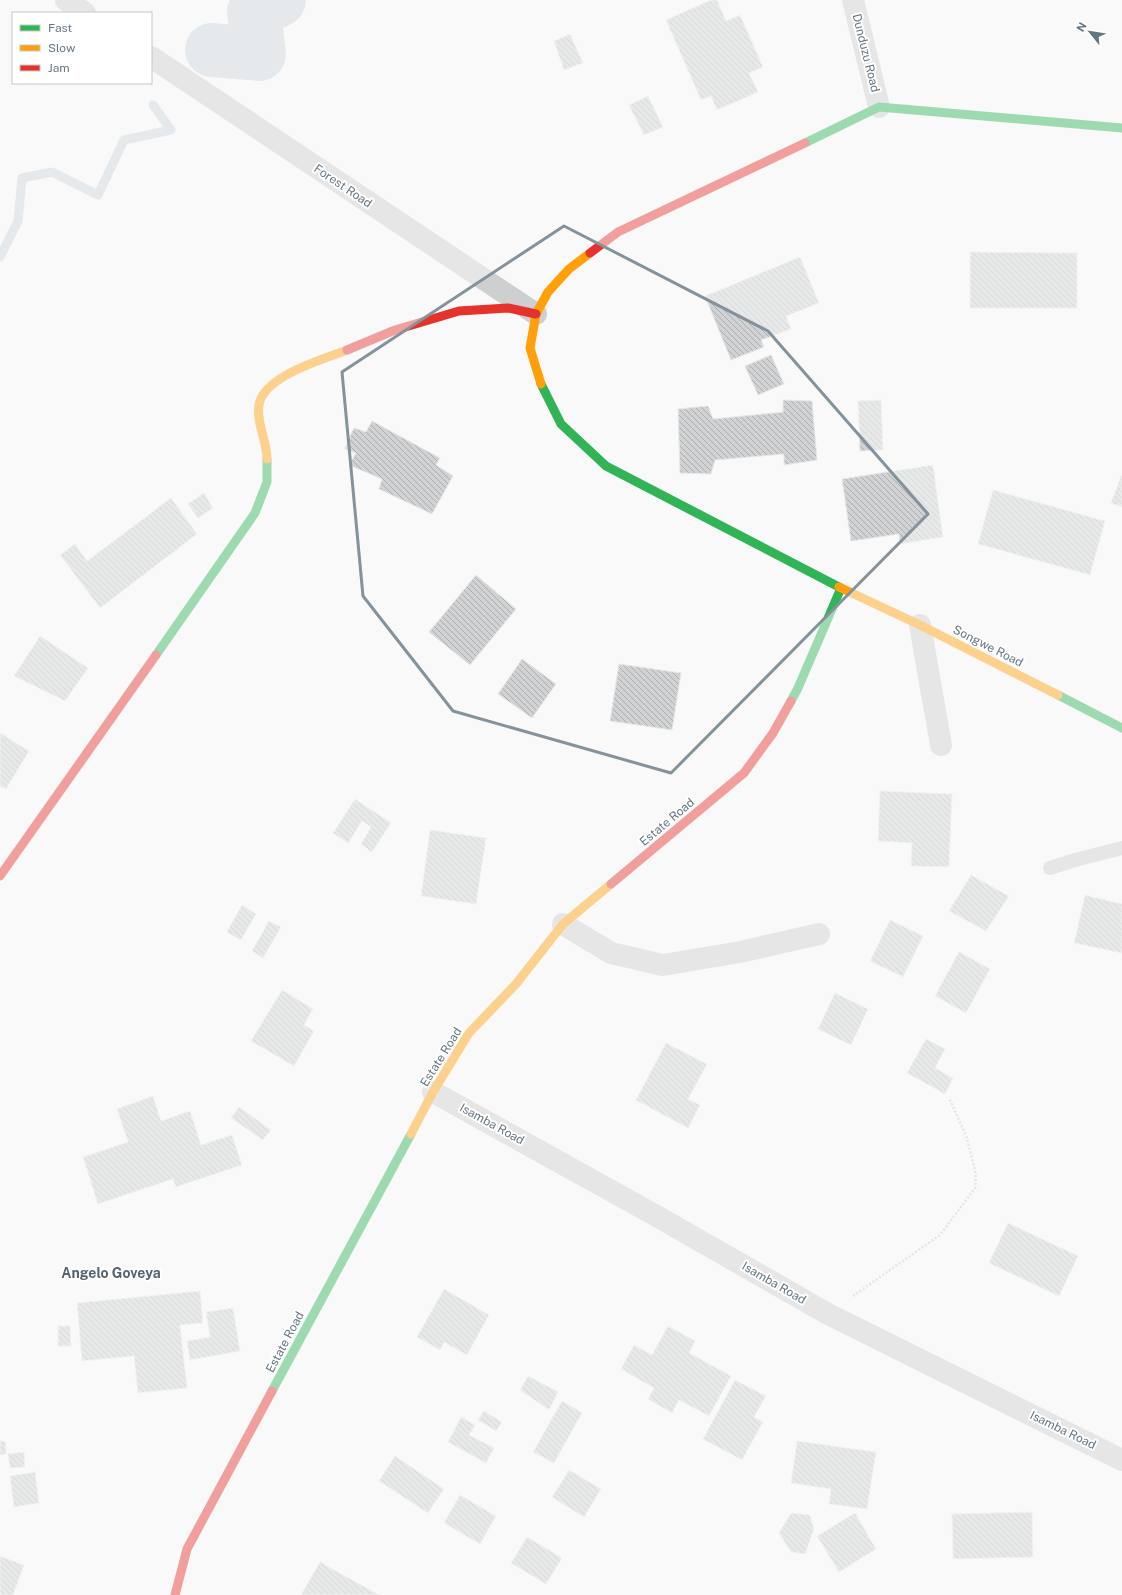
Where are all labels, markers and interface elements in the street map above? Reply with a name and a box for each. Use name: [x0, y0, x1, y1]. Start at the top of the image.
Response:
legend: [12, 12, 152, 84]
street label: Dunduzu Road: [849, 12, 883, 94]
north arrow: [1070, 12, 1110, 52]
text: N: [1074, 20, 1089, 34]
text: Fast: [48, 21, 73, 35]
text: Slow: [48, 41, 76, 55]
text: Jam: [48, 61, 70, 75]
street label: Forest Road: [311, 161, 375, 211]
street label: Songwe Road: [951, 622, 1025, 670]
street label: Estate Road: [637, 795, 697, 849]
street label: Estate Road: [417, 1025, 465, 1089]
street label: Isamba Road: [457, 1101, 527, 1147]
street label: Isamba Road: [740, 1259, 808, 1307]
district label: Angelo Goveya: [61, 1265, 161, 1281]
street label: Estate Road: [263, 1309, 307, 1375]
street label: Isamba Road: [1028, 1408, 1098, 1452]

